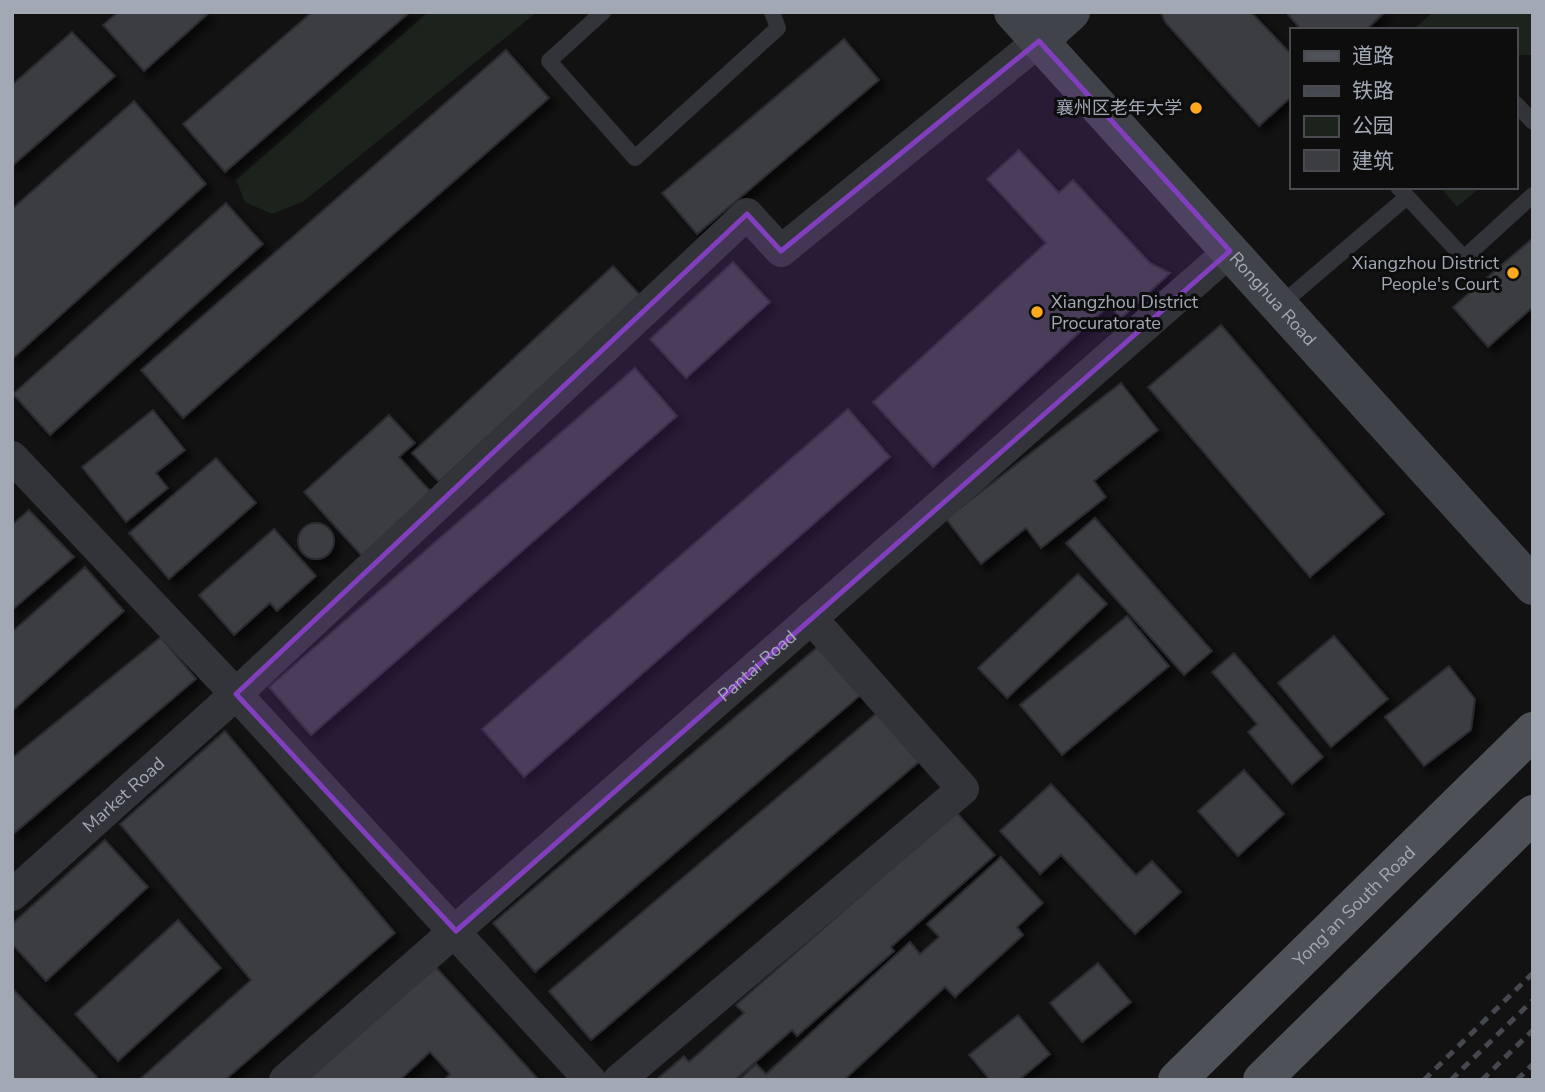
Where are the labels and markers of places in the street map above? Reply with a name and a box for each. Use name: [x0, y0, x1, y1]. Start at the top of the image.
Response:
place label: 襄州区老年大学: [1056, 96, 1182, 120]
marker: 襄州区老年大学: [1188, 100, 1204, 116]
place label: Xiangzhou District People's Court: [1352, 251, 1500, 296]
marker: Xiangzhou District People's Court: [1505, 265, 1521, 281]
place label: Xiangzhou District Procuratorate: [1051, 290, 1199, 335]
marker: Xiangzhou District Procuratorate: [1029, 304, 1045, 320]

